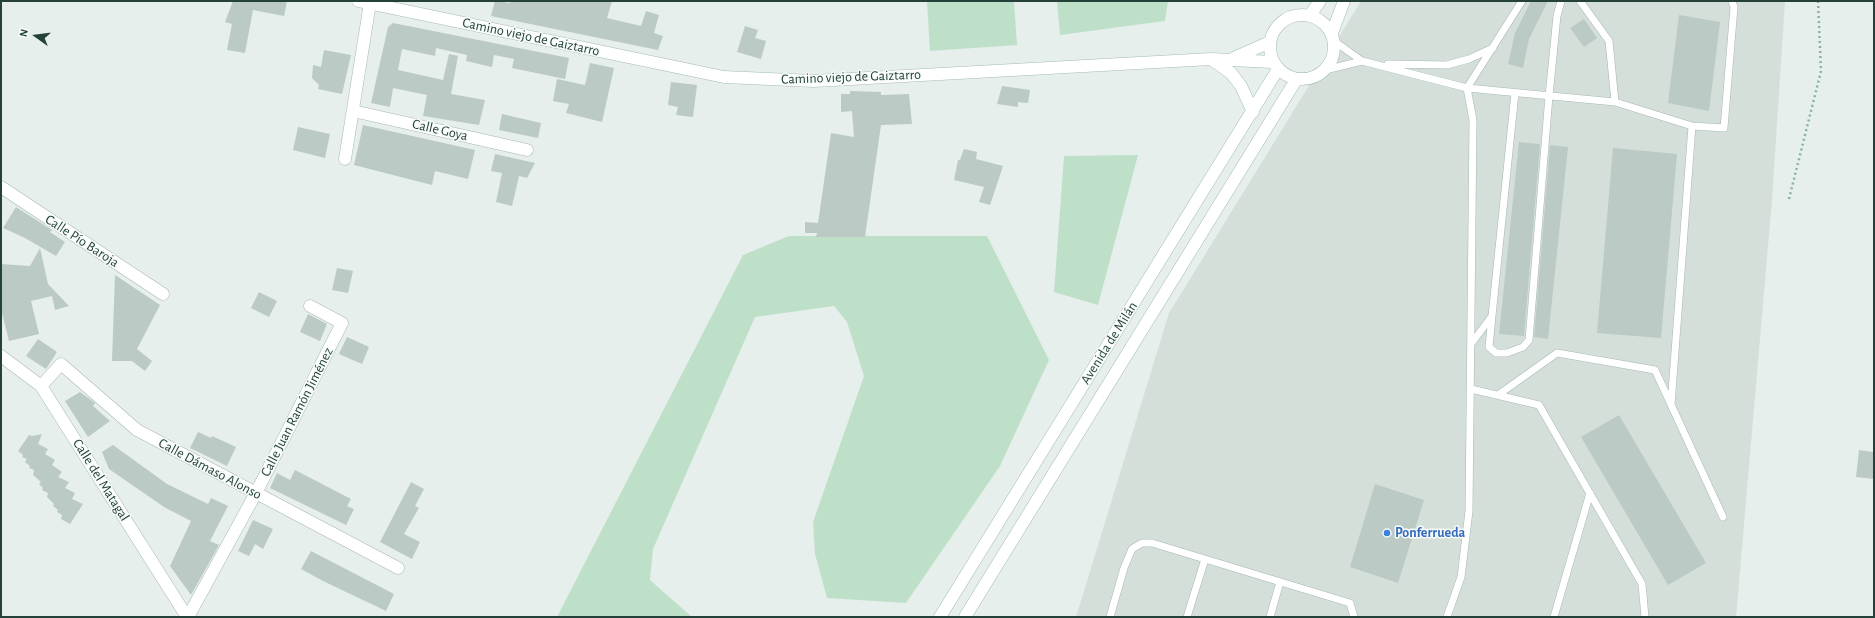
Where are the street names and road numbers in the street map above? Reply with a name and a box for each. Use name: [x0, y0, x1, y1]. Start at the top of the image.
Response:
street label: Camino viejo de Gaiztarro: [461, 14, 601, 60]
street label: Camino viejo de Gaiztarro: [781, 66, 921, 88]
street label: Calle Goya: [411, 115, 469, 145]
street label: Calle Pío Baroja: [42, 211, 122, 271]
street label: Avenida de Milán: [1077, 299, 1141, 387]
street label: Calle Juan Ramón Jiménez: [257, 345, 337, 479]
street label: Calle Dámaso Alonso: [156, 435, 264, 503]
street label: Calle del Matagal: [69, 436, 133, 524]

